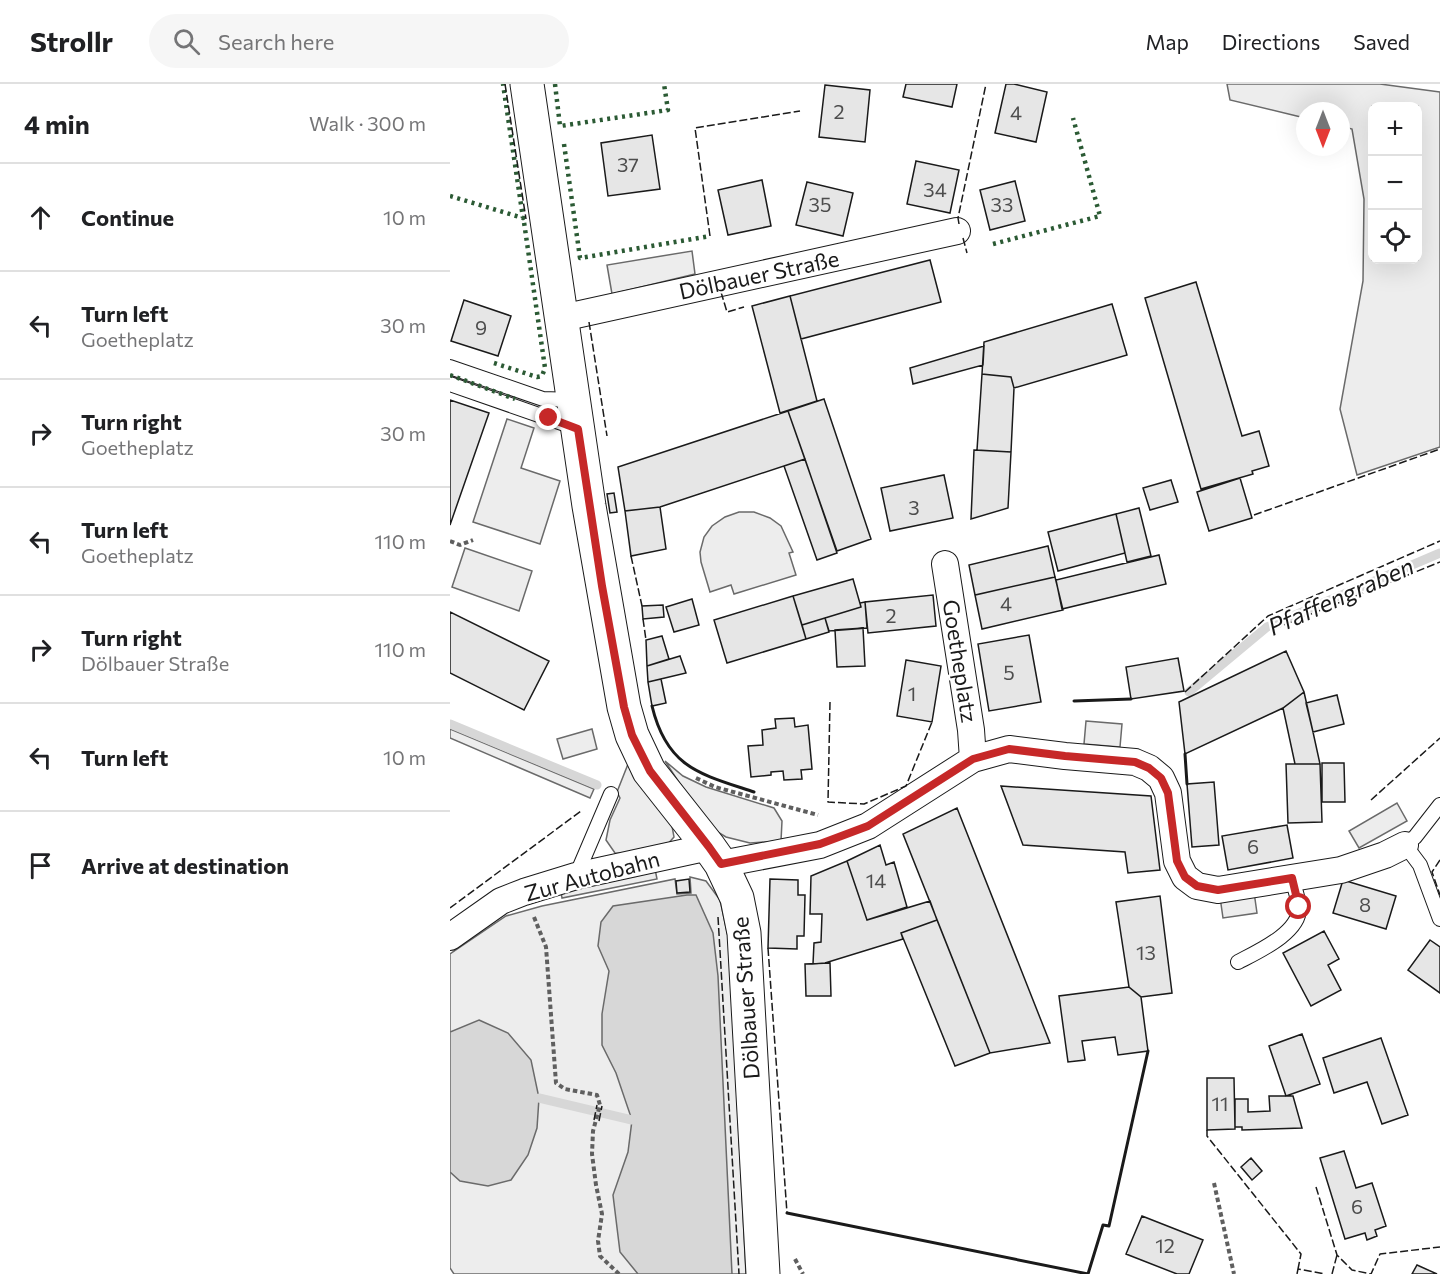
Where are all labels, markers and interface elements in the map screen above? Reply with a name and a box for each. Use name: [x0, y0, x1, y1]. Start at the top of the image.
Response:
search box: [149, 14, 569, 68]
text: Strollr: [30, 24, 113, 58]
icon: search: [170, 25, 203, 58]
text: Search here: [218, 28, 334, 55]
text: Map: [1146, 29, 1189, 54]
text: Directions: [1222, 29, 1320, 54]
text: Saved: [1353, 29, 1410, 54]
house number: 2: [833, 99, 845, 123]
house number: 4: [1010, 100, 1022, 124]
north arrow: [1296, 102, 1350, 156]
map controls: [1368, 102, 1422, 264]
button: +: [1368, 102, 1422, 156]
text: 4 min: [24, 108, 90, 139]
text: Walk · 300 m: [309, 111, 426, 135]
house number: 37: [617, 152, 639, 176]
button: −: [1368, 156, 1422, 210]
house number: 34: [923, 177, 947, 201]
house number: 35: [809, 192, 831, 216]
house number: 33: [991, 192, 1013, 216]
icon: ahead: [24, 201, 57, 234]
text: Continue: [81, 204, 174, 231]
text: 10 m: [383, 205, 426, 229]
button: locate: [1368, 210, 1422, 264]
street label: Dölbauer Straße: [676, 244, 841, 305]
text: Turn left: [81, 300, 168, 327]
icon: left: [24, 309, 57, 342]
text: 30 m: [380, 313, 426, 337]
house number: 9: [475, 315, 487, 339]
text: Goetheplatz: [81, 327, 194, 351]
route end: [535, 404, 561, 430]
text: Turn right: [81, 408, 182, 435]
icon: right: [24, 417, 57, 450]
text: 30 m: [380, 421, 426, 445]
text: Goetheplatz: [81, 435, 194, 459]
house number: 3: [908, 495, 920, 519]
text: Turn left: [81, 516, 168, 543]
icon: left: [24, 525, 57, 558]
text: 110 m: [375, 529, 426, 553]
text: Goetheplatz: [81, 543, 194, 567]
water label: Pfaffengraben: [1263, 551, 1418, 641]
house number: 4: [1000, 591, 1012, 615]
street label: Goetheplatz: [937, 598, 984, 724]
house number: 2: [885, 603, 897, 627]
text: Turn right: [81, 624, 182, 651]
icon: right: [24, 633, 57, 666]
text: 110 m: [375, 637, 426, 661]
text: Dölbauer Straße: [81, 651, 229, 675]
house number: 5: [1003, 660, 1015, 684]
house number: 1: [908, 681, 916, 705]
icon: left: [24, 741, 57, 774]
text: Turn left: [81, 744, 168, 771]
text: 10 m: [383, 745, 426, 769]
house number: 6: [1247, 834, 1259, 858]
street label: Zur Autobahn: [521, 844, 663, 907]
icon: arrive: [24, 849, 57, 882]
text: Arrive at destination: [81, 852, 289, 879]
house number: 14: [866, 868, 886, 892]
house number: 8: [1359, 892, 1371, 916]
route start: [1285, 893, 1311, 919]
street label: Dölbauer Straße: [726, 916, 765, 1080]
house number: 13: [1136, 940, 1156, 964]
house number: 11: [1211, 1091, 1229, 1115]
house number: 6: [1351, 1194, 1363, 1218]
house number: 12: [1155, 1233, 1175, 1257]

